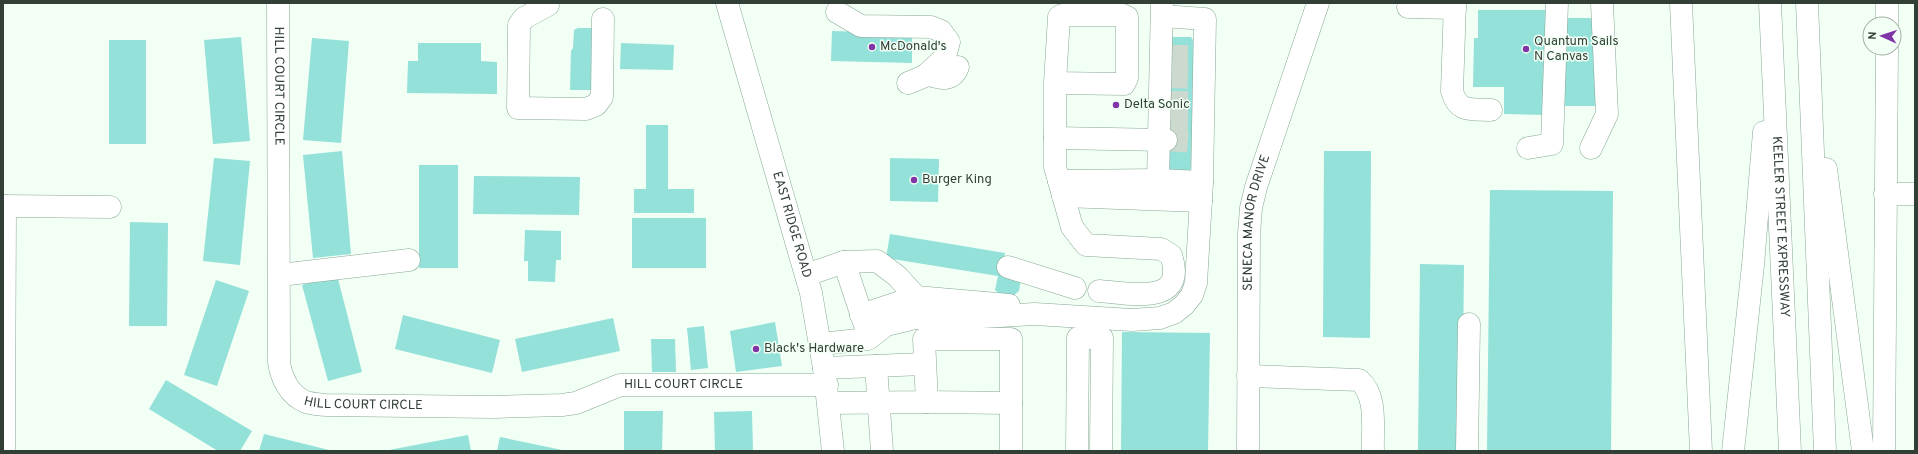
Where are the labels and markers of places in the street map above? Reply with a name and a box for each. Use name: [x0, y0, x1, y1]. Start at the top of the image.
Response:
place label: Quantum Sails N Canvas: [1534, 34, 1619, 65]
place label: McDonald's: [880, 39, 947, 55]
marker: McDonald's: [867, 42, 877, 52]
marker: Quantum Sails N Canvas: [1521, 44, 1531, 54]
place label: Delta Sonic: [1124, 97, 1190, 113]
marker: Delta Sonic: [1111, 100, 1121, 110]
place label: Burger King: [922, 172, 992, 188]
marker: Burger King: [909, 175, 919, 185]
place label: Black's Hardware: [764, 341, 864, 357]
marker: Black's Hardware: [751, 344, 761, 354]

